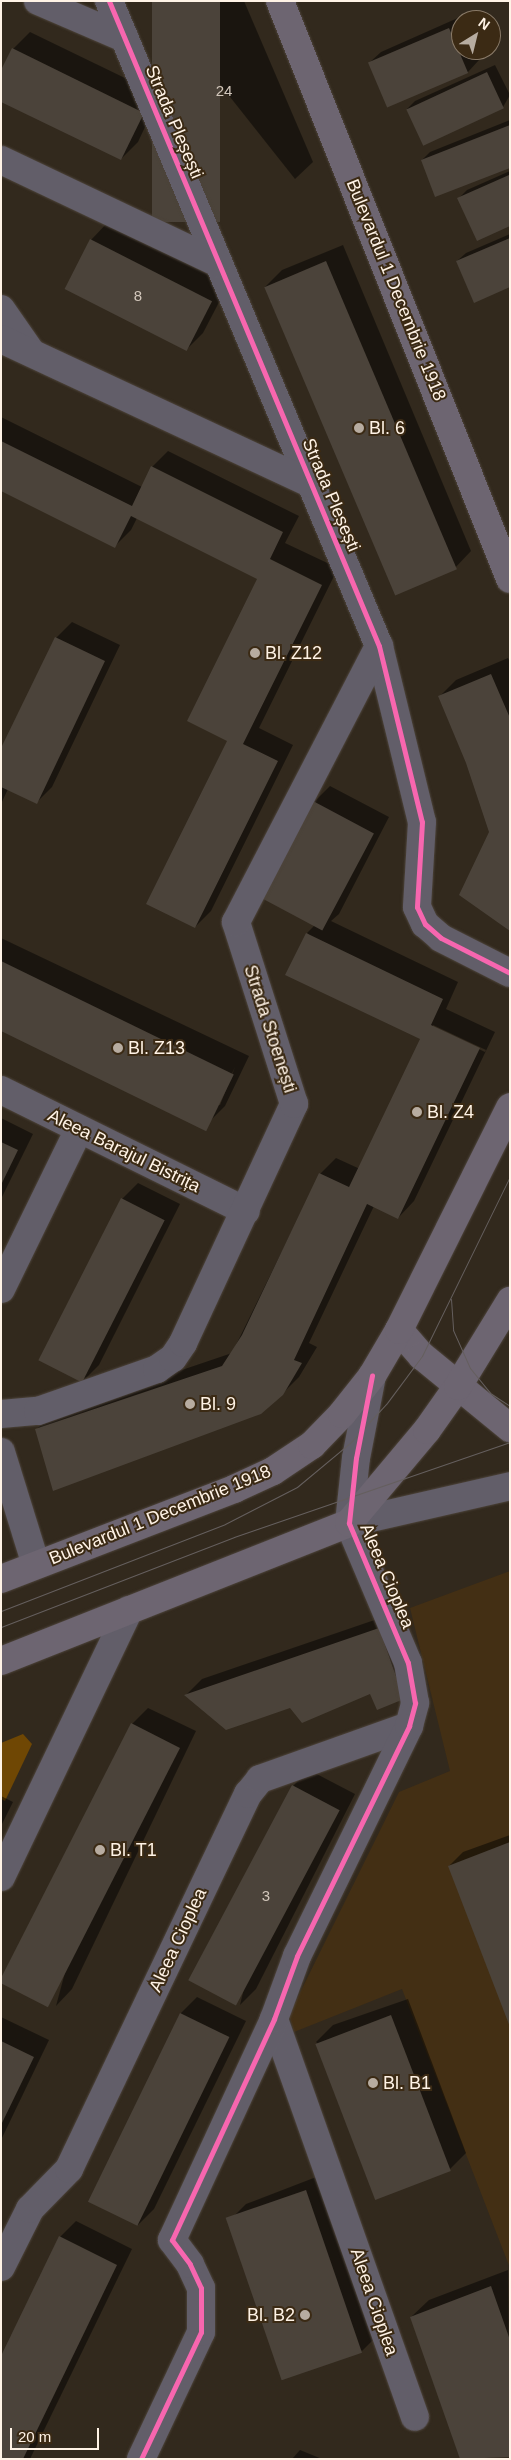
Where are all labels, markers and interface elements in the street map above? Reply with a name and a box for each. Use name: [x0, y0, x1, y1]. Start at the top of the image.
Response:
north arrow: [451, 10, 501, 60]
text: N: [475, 14, 493, 33]
street label: Strada Pleșești: [140, 62, 208, 182]
house number: 24: [216, 82, 232, 100]
street label: Bulevardul 1 Decembrie 1918: [342, 176, 450, 404]
house number: 8: [134, 287, 142, 305]
place label: Bl. 6: [369, 417, 405, 439]
marker: Bl. 6: [353, 422, 365, 434]
street label: Strada Pleșești: [297, 435, 365, 555]
place label: Bl. Z12: [265, 642, 322, 664]
marker: Bl. Z12: [249, 647, 261, 659]
street label: Strada Stoenești: [239, 962, 301, 1096]
place label: Bl. Z13: [128, 1037, 185, 1059]
marker: Bl. Z13: [112, 1042, 124, 1054]
place label: Bl. Z4: [427, 1101, 474, 1123]
street label: Aleea Barajul Bistrița: [44, 1105, 204, 1197]
marker: Bl. Z4: [411, 1106, 423, 1118]
place label: Bl. 9: [200, 1393, 236, 1415]
marker: Bl. 9: [184, 1398, 196, 1410]
street label: Bulevardul 1 Decembrie 1918: [46, 1461, 274, 1569]
street label: Aleea Cioplea: [355, 1520, 419, 1632]
place label: Bl. T1: [110, 1839, 157, 1861]
marker: Bl. T1: [94, 1844, 106, 1856]
street label: Aleea Cioplea: [145, 1885, 211, 1995]
house number: 3: [262, 1887, 270, 1905]
place label: Bl. B1: [383, 2072, 431, 2094]
marker: Bl. B1: [367, 2077, 379, 2089]
street label: Aleea Cioplea: [346, 2245, 402, 2359]
place label: Bl. B2: [247, 2304, 295, 2326]
marker: Bl. B2: [299, 2309, 311, 2321]
scale bar: [12, 2418, 101, 2450]
text: 20 m: [18, 2428, 51, 2445]

